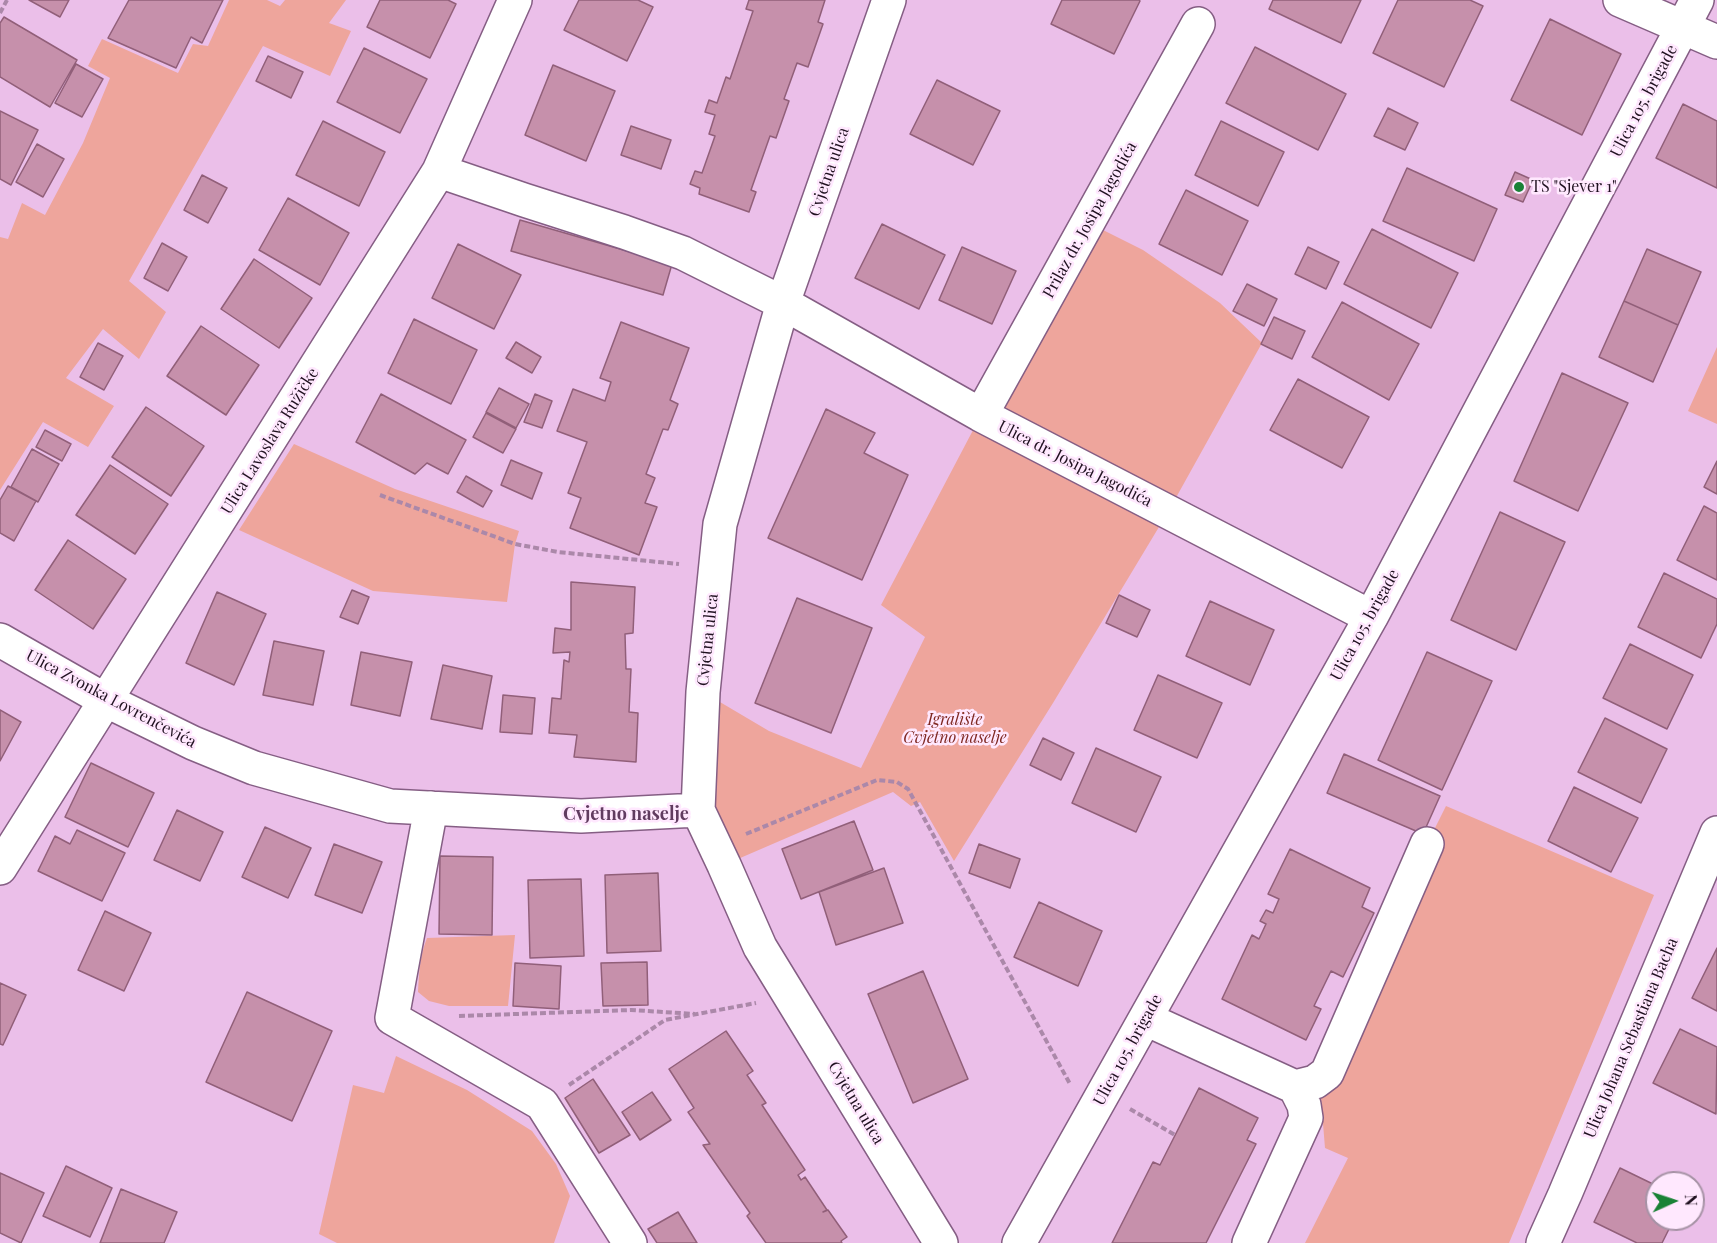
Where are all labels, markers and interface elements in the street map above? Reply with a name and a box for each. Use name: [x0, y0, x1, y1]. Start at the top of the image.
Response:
street label: Ulica 105. brigade: [1606, 42, 1682, 160]
street label: Cvjetna ulica: [805, 125, 853, 219]
street label: Prilaz dr. Josipa Jagodića: [1039, 139, 1141, 301]
place label: TS "Sjever 1": [1531, 177, 1617, 197]
marker: TS "Sjever 1": [1512, 180, 1526, 194]
street label: Ulica Lavoslava Ružičke: [217, 364, 323, 518]
street label: Ulica dr. Josipa Jagodića: [995, 417, 1155, 511]
street label: Ulica 105. brigade: [1326, 566, 1404, 684]
street label: Cvjetna ulica: [694, 593, 722, 687]
street label: Ulica Zvonka Lovrenčevića: [23, 646, 199, 752]
park label: Igralište Cvjetno naselje: [903, 710, 1007, 748]
district label: Cvjetno naselje: [563, 803, 689, 825]
street label: Ulica Johana Sebastiana Bacha: [1580, 935, 1682, 1141]
street label: Ulica 105. brigade: [1089, 991, 1167, 1109]
street label: Cvjetna ulica: [824, 1058, 888, 1148]
north arrow: [1645, 1171, 1705, 1231]
text: N: [1681, 1194, 1702, 1206]

